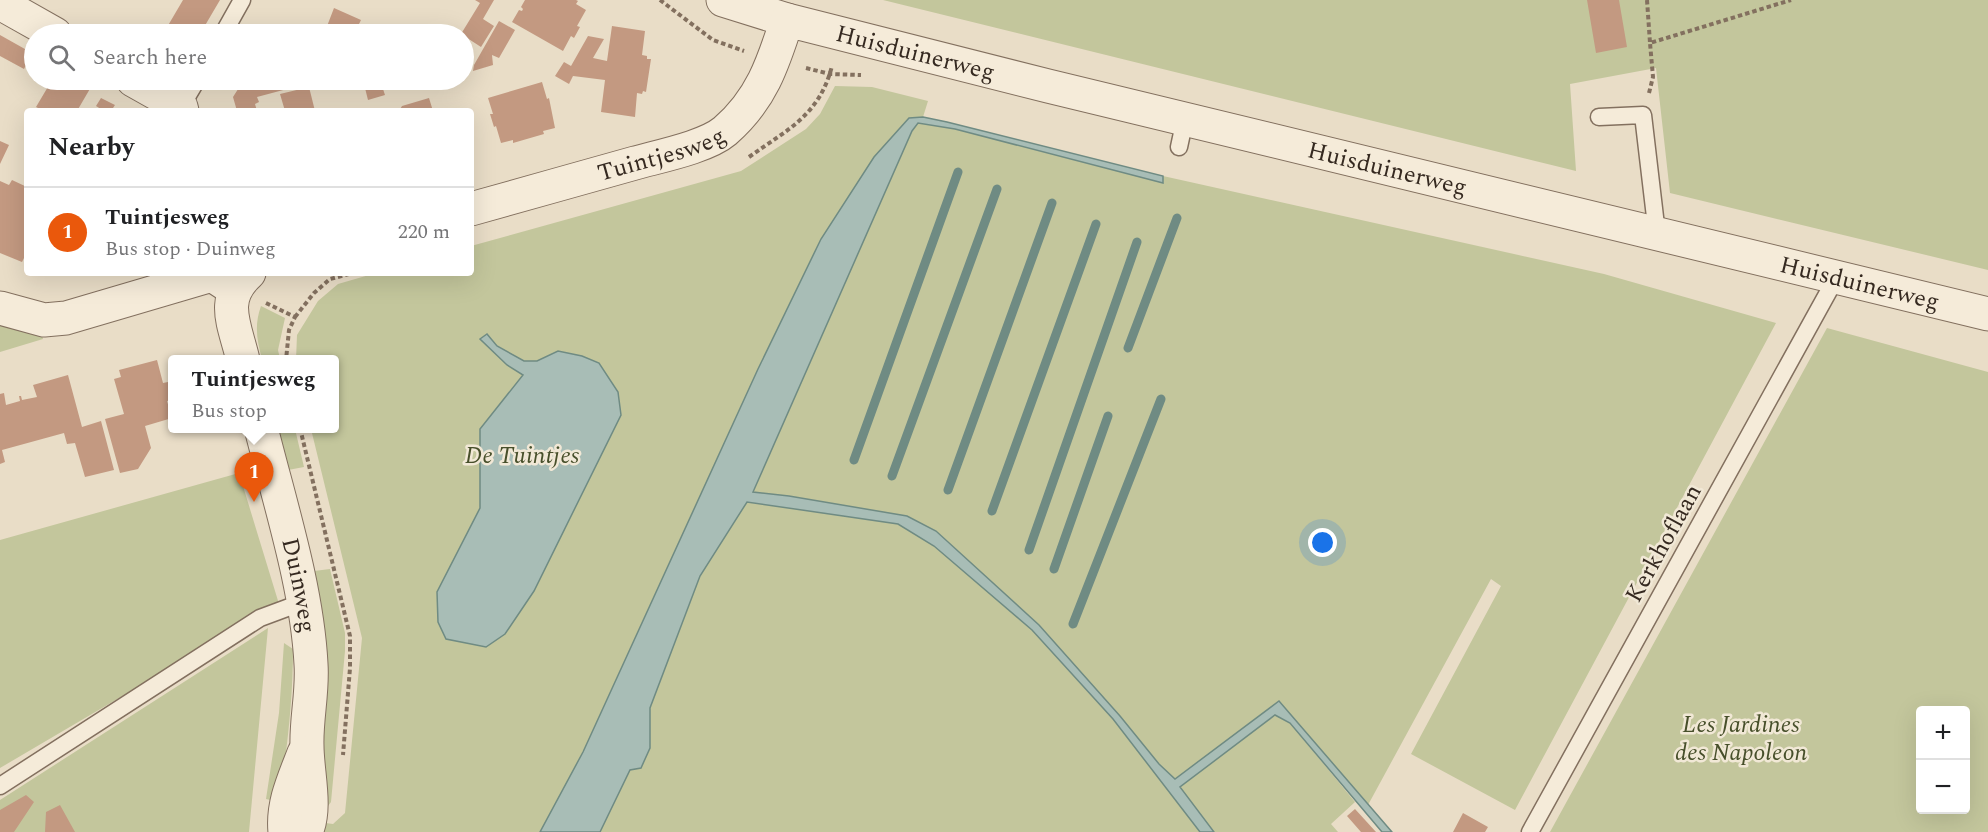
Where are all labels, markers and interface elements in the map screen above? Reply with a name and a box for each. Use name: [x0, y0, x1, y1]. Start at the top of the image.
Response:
street label: Huisduinerweg: [832, 16, 999, 91]
search box: [24, 24, 474, 90]
icon: search: [45, 41, 78, 74]
text: Search here: [93, 41, 207, 74]
street label: Tuintjesweg: [594, 118, 733, 192]
text: Nearby: [48, 127, 134, 167]
street label: Huisduinerweg: [1304, 133, 1471, 206]
text: Tuintjesweg: [105, 201, 229, 234]
text: 1: [62, 217, 73, 247]
text: 220 m: [398, 217, 450, 247]
text: Bus stop · Duinweg: [105, 234, 276, 264]
street label: Huisduinerweg: [1776, 247, 1943, 321]
popup: [168, 355, 339, 433]
text: Tuintjesweg: [191, 363, 316, 396]
text: Bus stop: [191, 396, 267, 426]
park label: De Tuintjes: [465, 438, 580, 474]
pin: 1: [234, 452, 274, 502]
street label: Kerkhoflaan: [1616, 478, 1711, 609]
your location: [1308, 528, 1337, 557]
street label: Duinweg: [271, 534, 325, 635]
map controls: [1916, 706, 1970, 814]
button: +: [1916, 706, 1970, 760]
park label: Les Jardines des Napoleon: [1675, 707, 1808, 771]
button: −: [1916, 760, 1970, 814]

